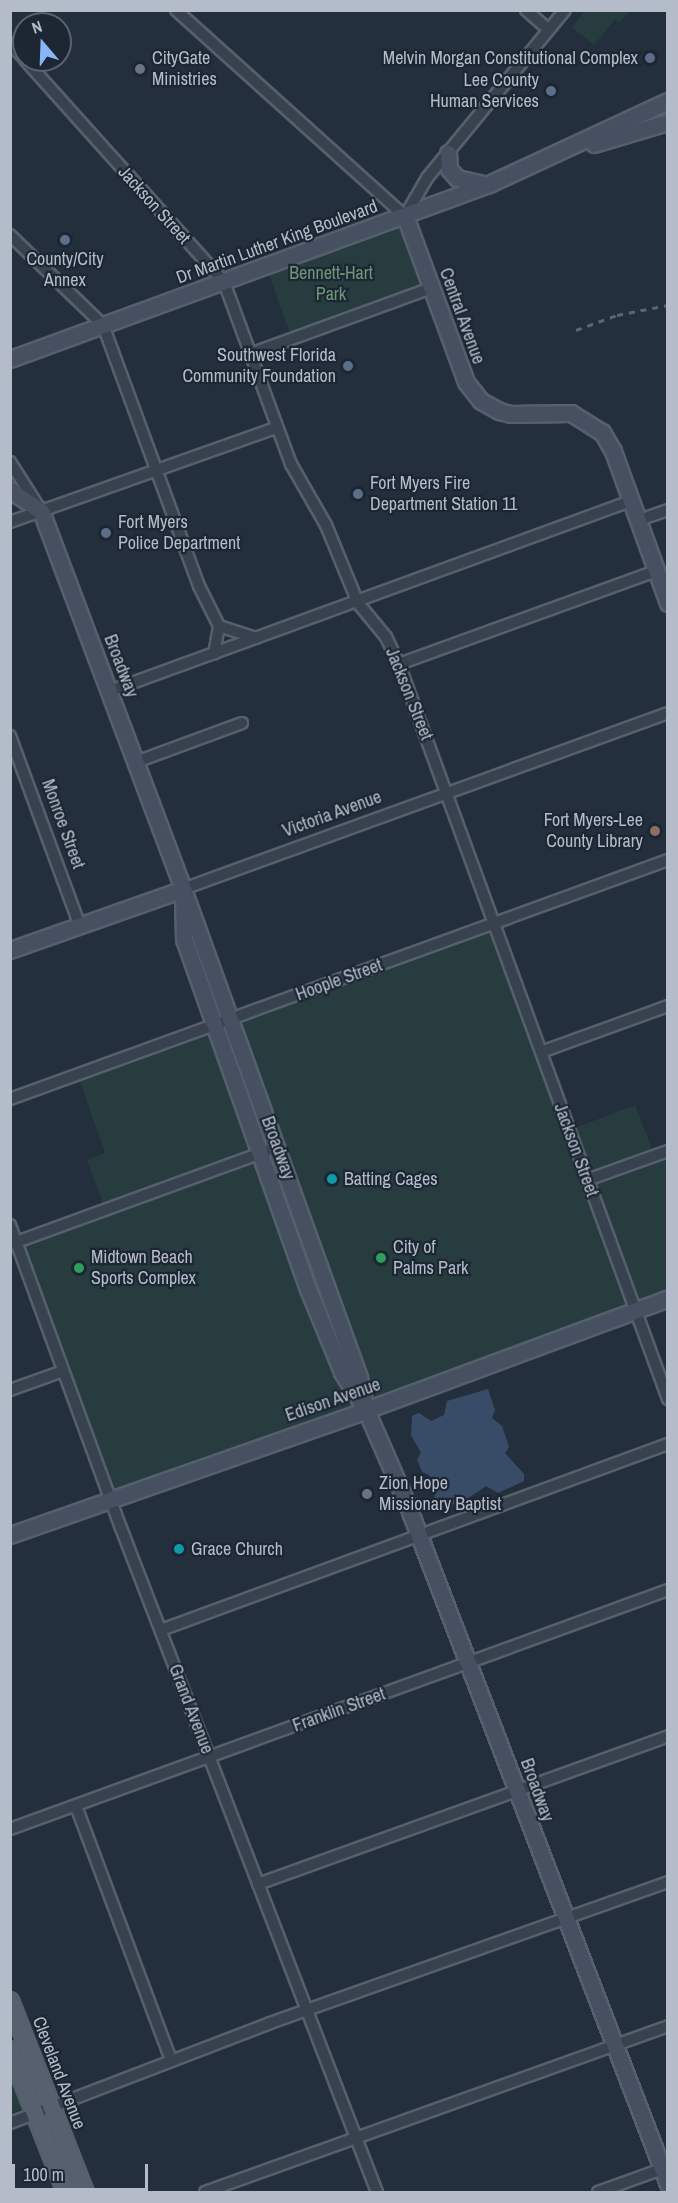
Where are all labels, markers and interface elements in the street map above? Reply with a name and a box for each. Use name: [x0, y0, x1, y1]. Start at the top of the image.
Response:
north arrow: [12, 12, 72, 72]
text: N: [29, 15, 45, 39]
place label: Melvin Morgan Constitutional Complex: [383, 47, 638, 69]
place label: CityGate Ministries: [152, 48, 217, 90]
marker: Melvin Morgan Constitutional Complex: [643, 51, 657, 65]
marker: CityGate Ministries: [133, 62, 147, 76]
place label: Lee County Human Services: [430, 70, 539, 112]
marker: Lee County Human Services: [544, 84, 558, 98]
street label: Jackson Street: [113, 161, 195, 249]
street label: Dr Martin Luther King Boulevard: [173, 196, 381, 288]
marker: County/City Annex: [58, 233, 72, 247]
place label: County/City Annex: [26, 249, 104, 292]
park label: Bennett-Hart Park: [289, 263, 373, 306]
street label: Central Avenue: [434, 265, 490, 367]
place label: Southwest Florida Community Foundation: [182, 345, 336, 388]
marker: Southwest Florida Community Foundation: [341, 359, 355, 373]
place label: Fort Myers Fire Department Station 11: [370, 473, 517, 516]
marker: Fort Myers Fire Department Station 11: [351, 487, 365, 501]
place label: Fort Myers Police Department: [118, 512, 240, 554]
marker: Fort Myers Police Department: [99, 526, 113, 540]
street label: Broadway: [99, 631, 143, 701]
street label: Jackson Street: [381, 645, 437, 743]
street label: Monroe Street: [37, 776, 89, 872]
street label: Victoria Avenue: [279, 786, 385, 842]
place label: Fort Myers-Lee County Library: [544, 810, 643, 852]
marker: Fort Myers-Lee County Library: [648, 824, 662, 838]
street label: Hoople Street: [293, 954, 385, 1006]
street label: Jackson Street: [549, 1100, 603, 1200]
street label: Broadway: [257, 1113, 299, 1183]
place label: Batting Cages: [344, 1168, 438, 1190]
marker: Batting Cages: [325, 1172, 339, 1186]
place label: City of Palms Park: [393, 1237, 468, 1280]
place label: Midtown Beach Sports Complex: [91, 1247, 196, 1290]
marker: City of Palms Park: [374, 1251, 388, 1265]
marker: Midtown Beach Sports Complex: [72, 1261, 86, 1275]
street label: Edison Avenue: [282, 1374, 384, 1426]
place label: Zion Hope Missionary Baptist: [379, 1473, 501, 1516]
marker: Zion Hope Missionary Baptist: [360, 1487, 374, 1501]
place label: Grace Church: [191, 1538, 283, 1560]
marker: Grace Church: [172, 1542, 186, 1556]
street label: Grand Avenue: [164, 1661, 218, 1757]
street label: Franklin Street: [290, 1683, 388, 1737]
street label: Broadway: [516, 1755, 558, 1825]
street label: Cleveland Avenue: [27, 2013, 91, 2133]
scale bar: [15, 2152, 152, 2190]
text: 100 m: [23, 2162, 64, 2187]

